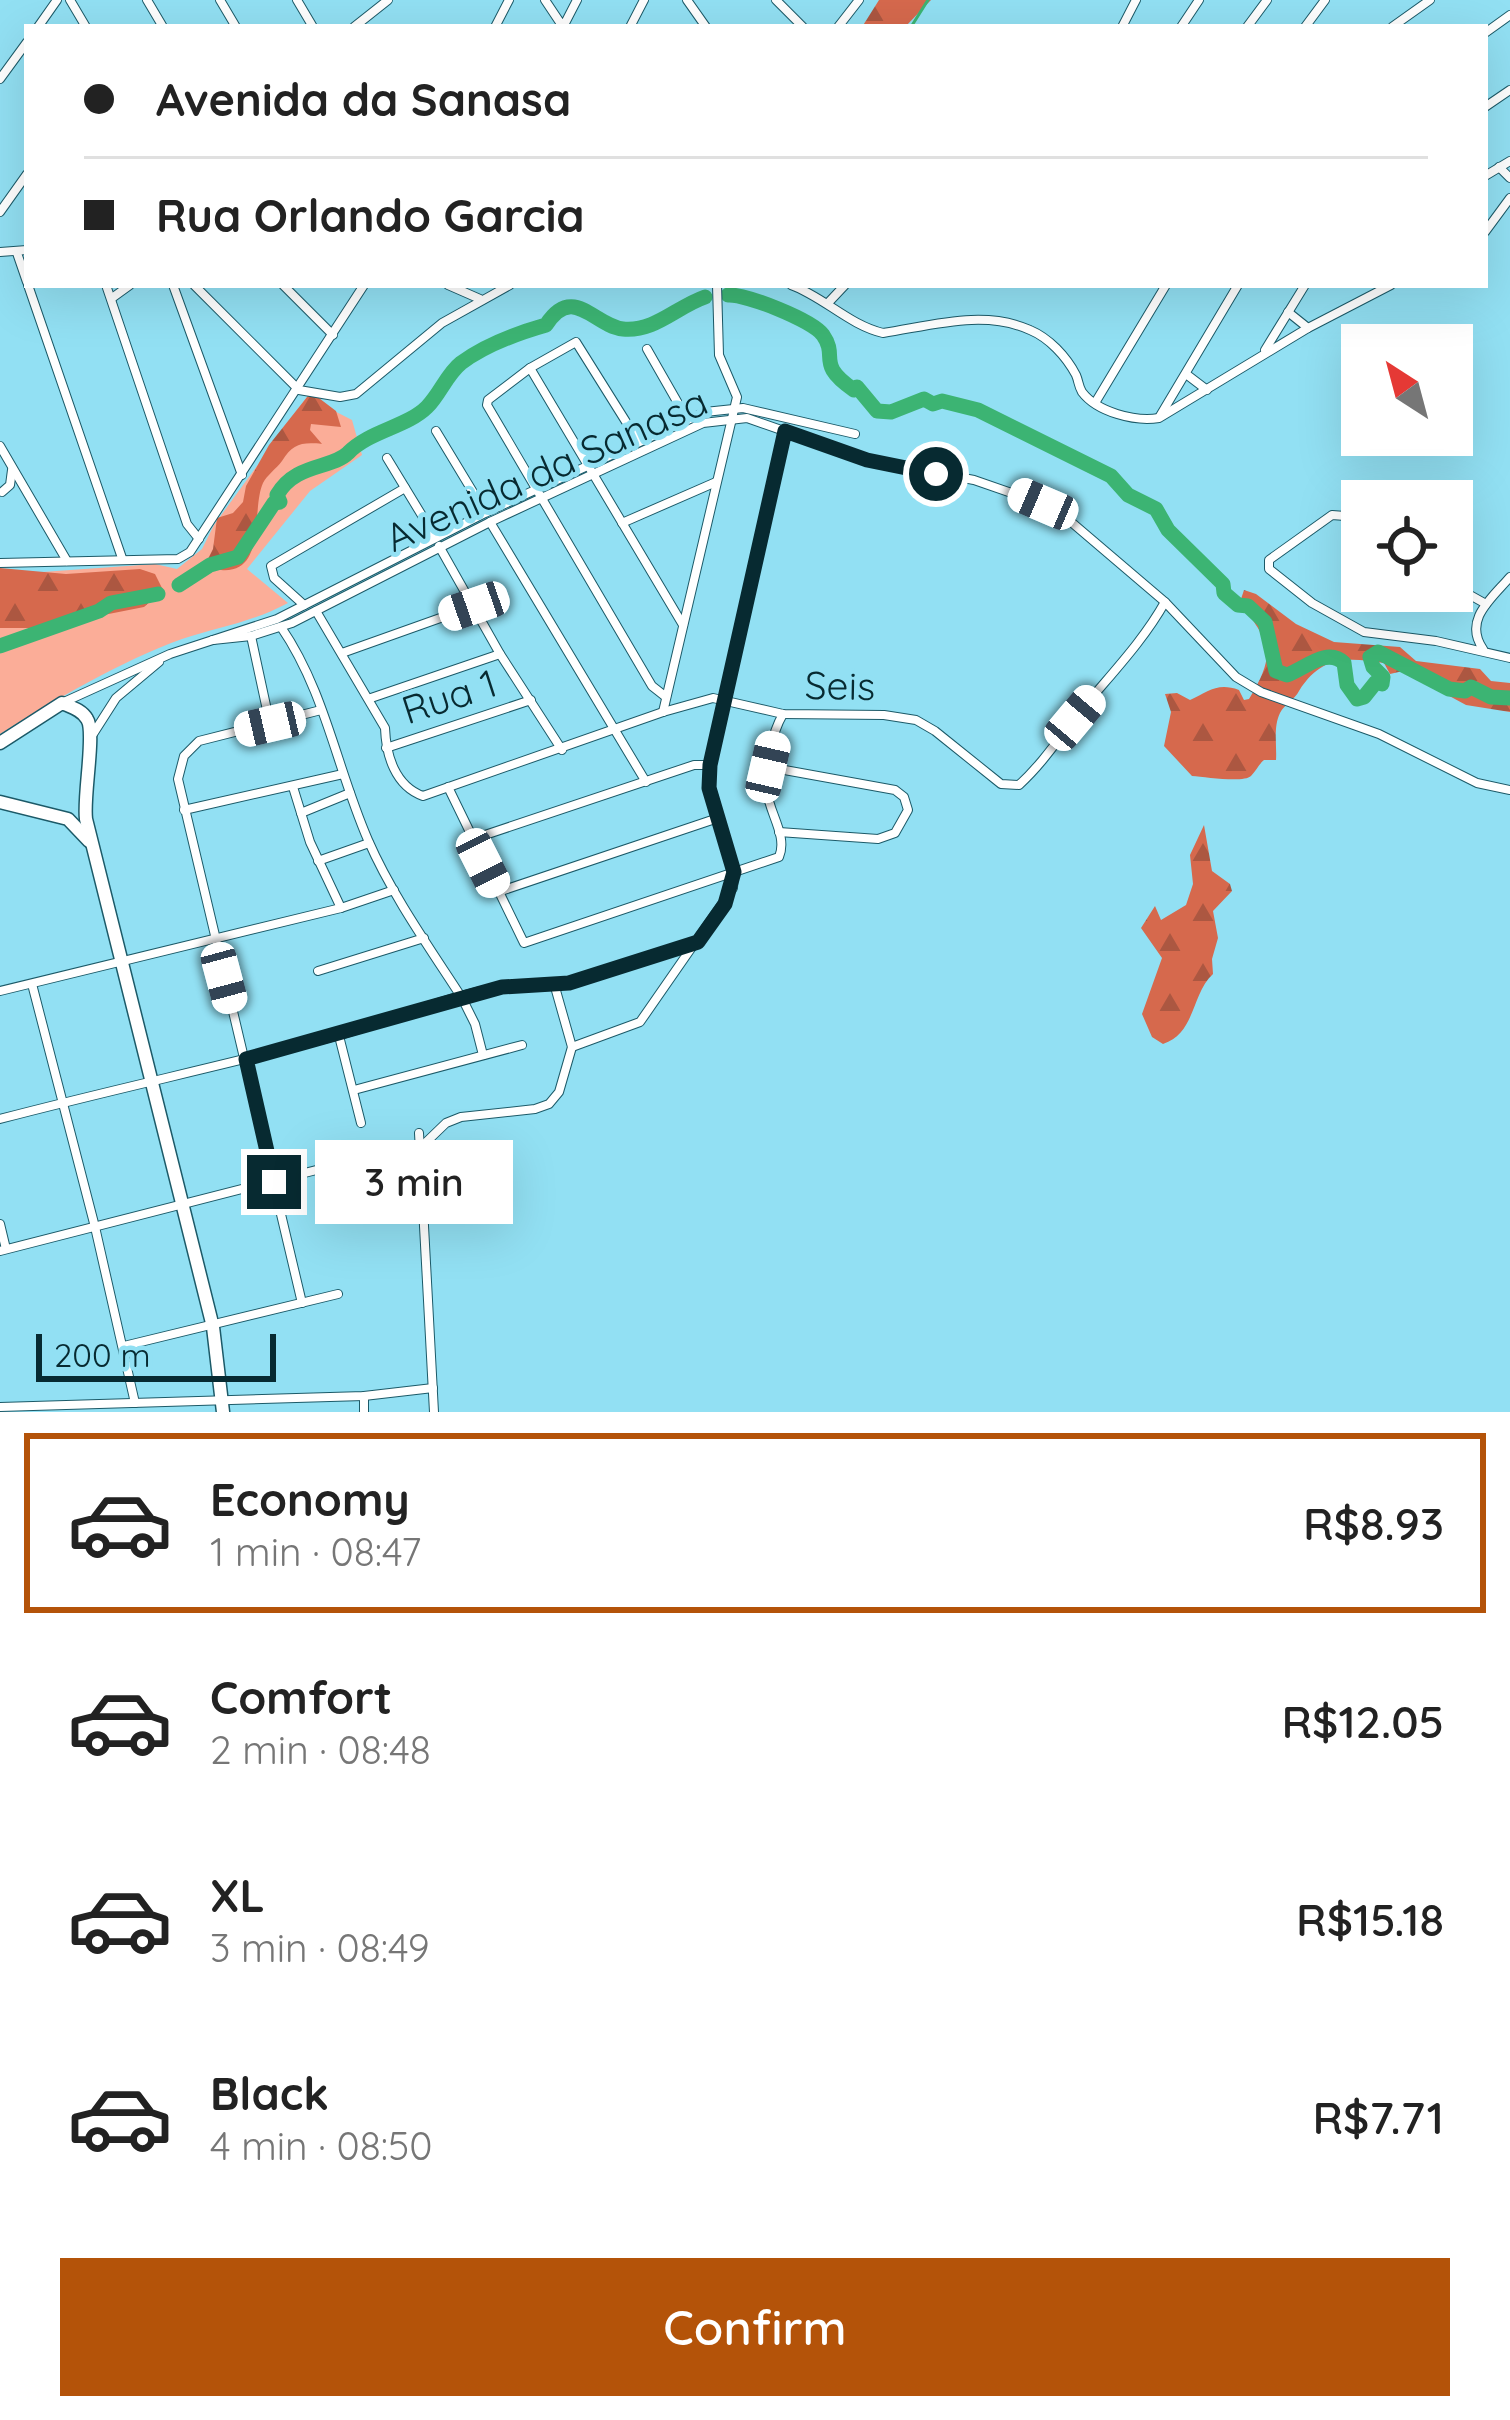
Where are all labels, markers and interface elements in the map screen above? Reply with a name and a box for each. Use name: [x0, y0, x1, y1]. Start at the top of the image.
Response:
text: Avenida da Sanasa: [156, 71, 571, 127]
text: Rua Orlando Garcia: [156, 187, 585, 243]
north arrow: [1341, 324, 1473, 456]
map controls: [1341, 324, 1473, 612]
street label: Avenida da Sanasa: [377, 376, 715, 562]
route start: [909, 447, 963, 501]
car: [1003, 473, 1083, 535]
button: locate: [1341, 480, 1473, 612]
car: [434, 577, 514, 635]
street label: Rua 1: [395, 658, 503, 734]
street label: Seis: [804, 660, 876, 710]
car: [1038, 679, 1112, 757]
car: [231, 698, 309, 750]
car: [742, 728, 794, 806]
car: [451, 823, 515, 903]
car: [197, 939, 251, 1017]
callout: 3 min: [316, 1140, 514, 1224]
route end: [247, 1155, 301, 1209]
text: 3 min: [364, 1157, 464, 1206]
scale bar: [36, 1328, 276, 1381]
text: 200 m: [54, 1334, 151, 1375]
icon: car: [66, 1469, 174, 1577]
text: Economy: [210, 1471, 410, 1527]
text: R$8.93: [1303, 1495, 1444, 1551]
text: 1 min · 08:47: [210, 1527, 421, 1576]
icon: car: [66, 1667, 174, 1775]
text: Comfort: [210, 1669, 392, 1725]
text: R$12.05: [1281, 1693, 1444, 1749]
text: 2 min · 08:48: [210, 1725, 431, 1774]
icon: car: [66, 1865, 174, 1973]
text: XL: [210, 1867, 265, 1923]
text: R$15.18: [1296, 1891, 1444, 1947]
text: 3 min · 08:49: [210, 1923, 430, 1972]
icon: car: [66, 2063, 174, 2171]
text: Black: [210, 2065, 329, 2121]
text: R$7.71: [1312, 2089, 1444, 2145]
text: 4 min · 08:50: [210, 2121, 433, 2170]
button: Confirm: [60, 2258, 1450, 2396]

